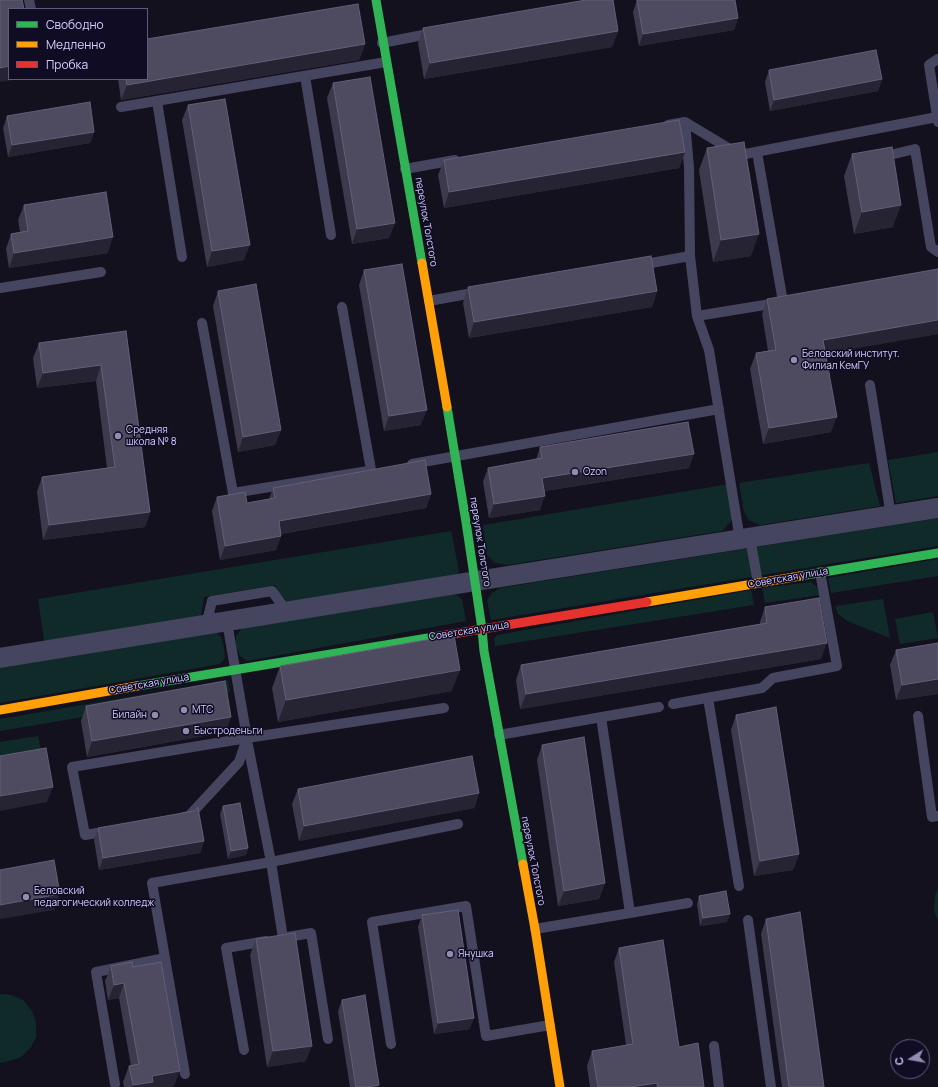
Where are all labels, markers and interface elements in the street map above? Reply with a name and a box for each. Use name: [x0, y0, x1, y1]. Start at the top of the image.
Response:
legend: [8, 8, 148, 80]
text: Свободно: [46, 16, 104, 33]
text: Медленно: [46, 36, 106, 53]
text: Пробка: [46, 56, 88, 73]
street label: переулок Толстого: [412, 176, 440, 268]
place label: Беловский институт. Филиал КемГУ: [802, 348, 900, 372]
marker: Беловский институт. Филиал КемГУ: [789, 355, 799, 365]
place label: Средняя школа № 8: [126, 424, 177, 448]
marker: Средняя школа № 8: [113, 431, 123, 441]
place label: Ozon: [583, 466, 607, 478]
marker: Ozon: [570, 467, 580, 477]
street label: переулок Толстого: [467, 496, 493, 588]
street label: Советская улица: [747, 565, 829, 591]
street label: Советская улица: [428, 619, 510, 643]
street label: Советская улица: [108, 671, 190, 697]
place label: МТС: [192, 704, 214, 716]
marker: МТС: [179, 705, 189, 715]
place label: Билайн: [112, 709, 147, 721]
marker: Билайн: [150, 710, 160, 720]
place label: Быстроденьги: [194, 725, 262, 737]
marker: Быстроденьги: [181, 726, 191, 736]
street label: переулок Толстого: [518, 815, 548, 907]
place label: Беловский педагогический колледж: [34, 885, 154, 908]
marker: Беловский педагогический колледж: [21, 892, 31, 902]
place label: Янушка: [458, 948, 494, 960]
marker: Янушка: [445, 949, 455, 959]
north arrow: [890, 1039, 930, 1079]
text: С: [891, 1056, 907, 1067]

